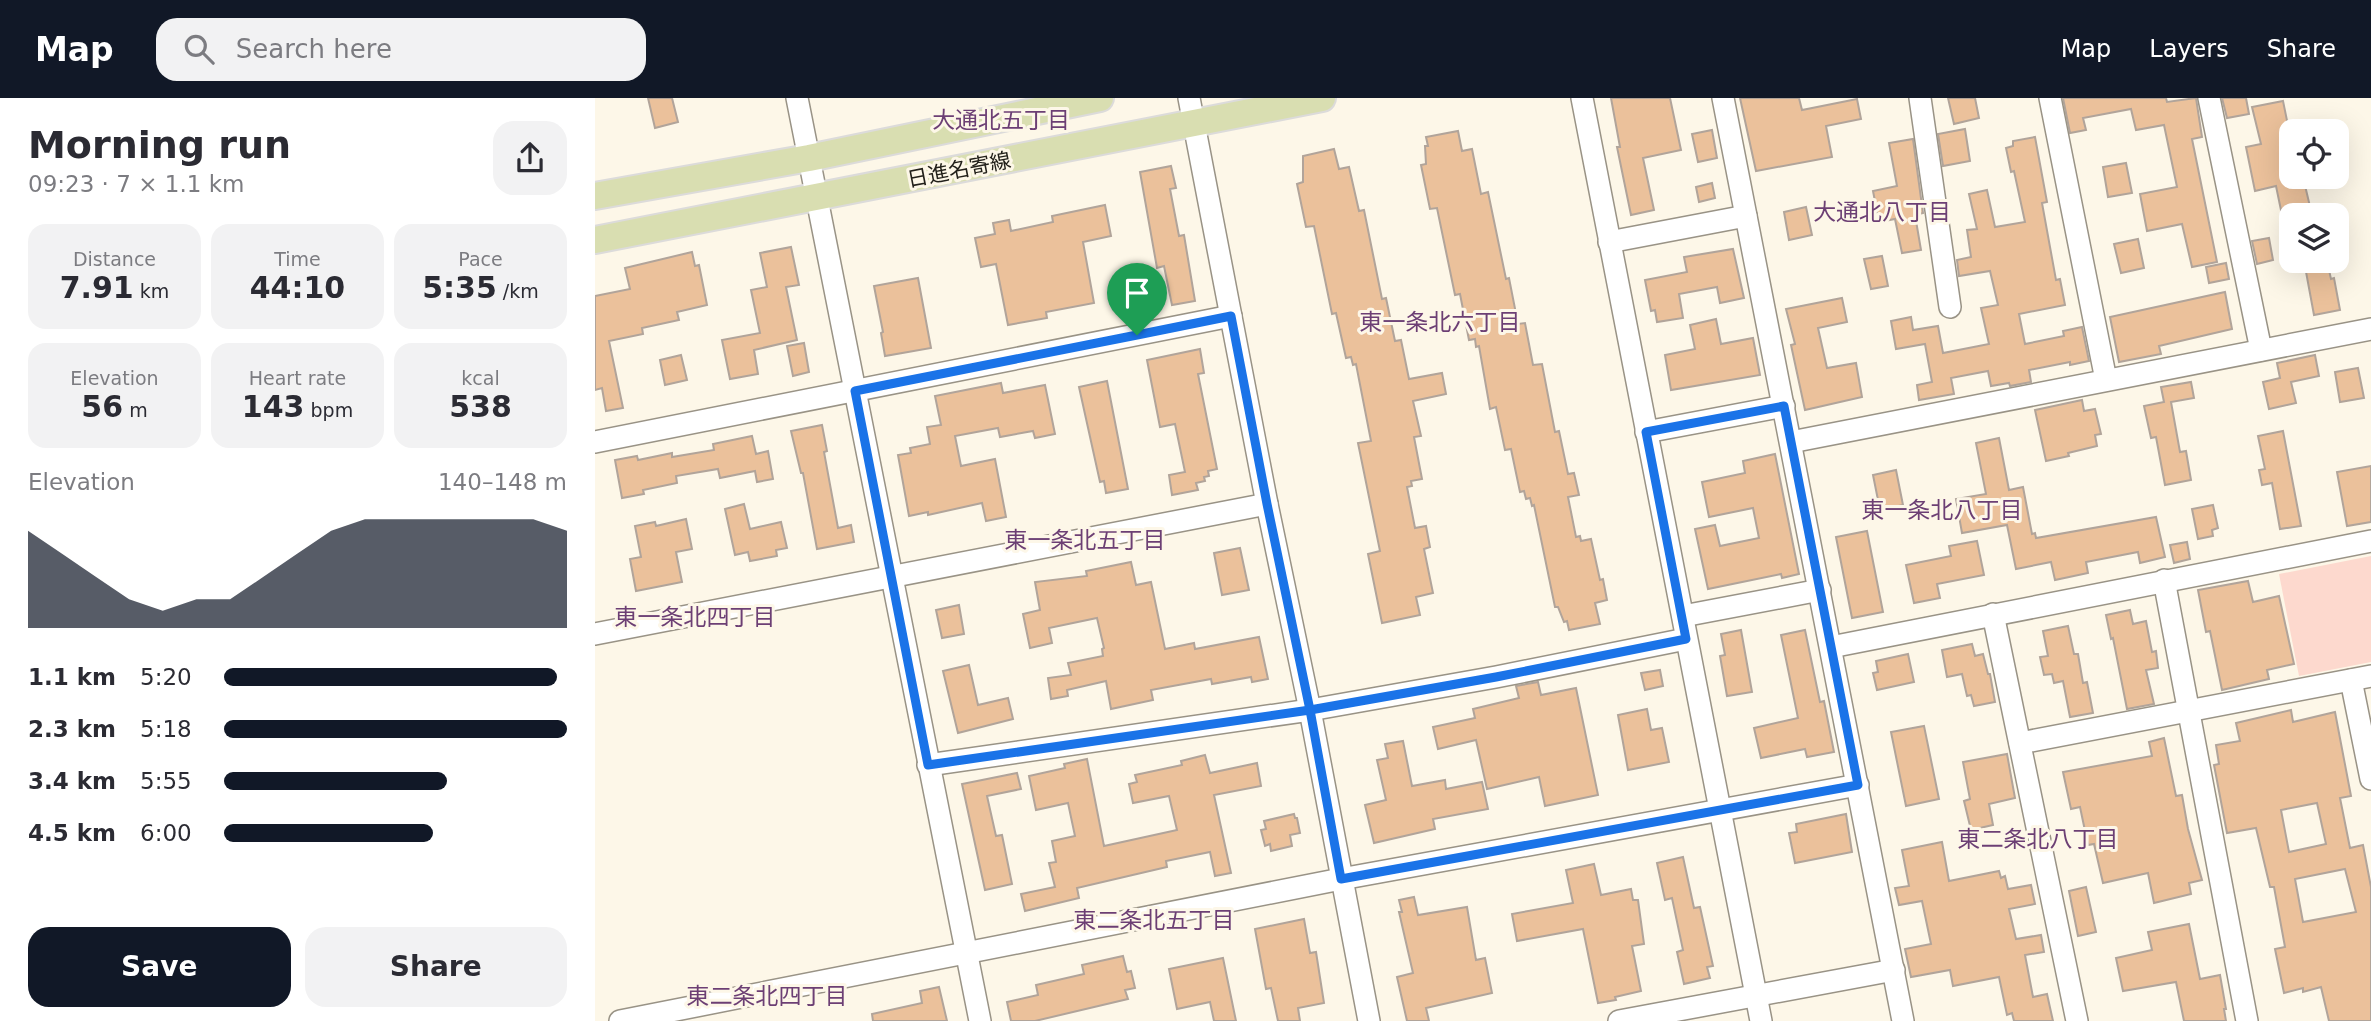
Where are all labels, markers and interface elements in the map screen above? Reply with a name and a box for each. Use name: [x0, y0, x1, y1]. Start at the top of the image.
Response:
search box: [156, 18, 646, 81]
text: Map: [35, 30, 114, 69]
icon: search: [180, 30, 218, 68]
text: Search here: [236, 34, 392, 64]
text: Map: [2061, 35, 2111, 63]
text: Layers: [2149, 35, 2229, 63]
text: Share: [2267, 35, 2336, 63]
district label: 大通北五丁目: [932, 107, 1070, 133]
map controls: [2279, 119, 2349, 273]
button: locate: [2279, 119, 2349, 189]
button: share: [493, 121, 567, 195]
text: Morning run: [28, 123, 291, 167]
street label: 日進名寄線: [905, 148, 1013, 192]
text: 09:23 · 7 × 1.1 km: [28, 171, 244, 197]
district label: 大通北八丁目: [1813, 199, 1951, 225]
button: layers: [2279, 203, 2349, 273]
text: Distance: [73, 248, 156, 270]
text: Time: [274, 248, 321, 270]
text: Pace: [458, 248, 503, 270]
pin: [1107, 263, 1167, 335]
text: 7.91: [60, 270, 134, 305]
text: 44:10: [250, 270, 345, 305]
text: 5:35: [422, 270, 497, 305]
icon: arrive: [1118, 274, 1156, 312]
text: km: [134, 280, 169, 302]
text: /km: [497, 280, 539, 302]
district label: 東一条北六丁目: [1360, 309, 1521, 335]
text: Elevation: [70, 367, 159, 389]
text: Heart rate: [249, 367, 346, 389]
text: kcal: [461, 367, 500, 389]
text: 56: [81, 389, 123, 424]
text: 143: [242, 389, 304, 424]
text: 538: [449, 389, 512, 424]
text: m: [123, 399, 148, 421]
text: bpm: [304, 399, 353, 421]
text: Elevation: [28, 469, 135, 495]
text: 140–148 m: [438, 469, 567, 495]
district label: 東一条北八丁目: [1862, 497, 2023, 523]
district label: 東一条北五丁目: [1005, 527, 1166, 553]
district label: 東一条北四丁目: [615, 604, 776, 630]
text: 1.1 km: [28, 664, 116, 690]
text: 5:20: [140, 664, 192, 690]
text: 2.3 km: [28, 716, 116, 742]
text: 5:18: [140, 716, 192, 742]
text: 3.4 km: [28, 768, 116, 794]
text: 5:55: [140, 768, 192, 794]
text: 4.5 km: [28, 820, 116, 846]
text: 6:00: [140, 820, 192, 846]
district label: 東二条北八丁目: [1958, 826, 2119, 852]
district label: 東二条北五丁目: [1074, 907, 1235, 933]
button: Save: [28, 927, 291, 1007]
button: Share: [305, 927, 567, 1007]
district label: 東二条北四丁目: [687, 983, 848, 1009]

